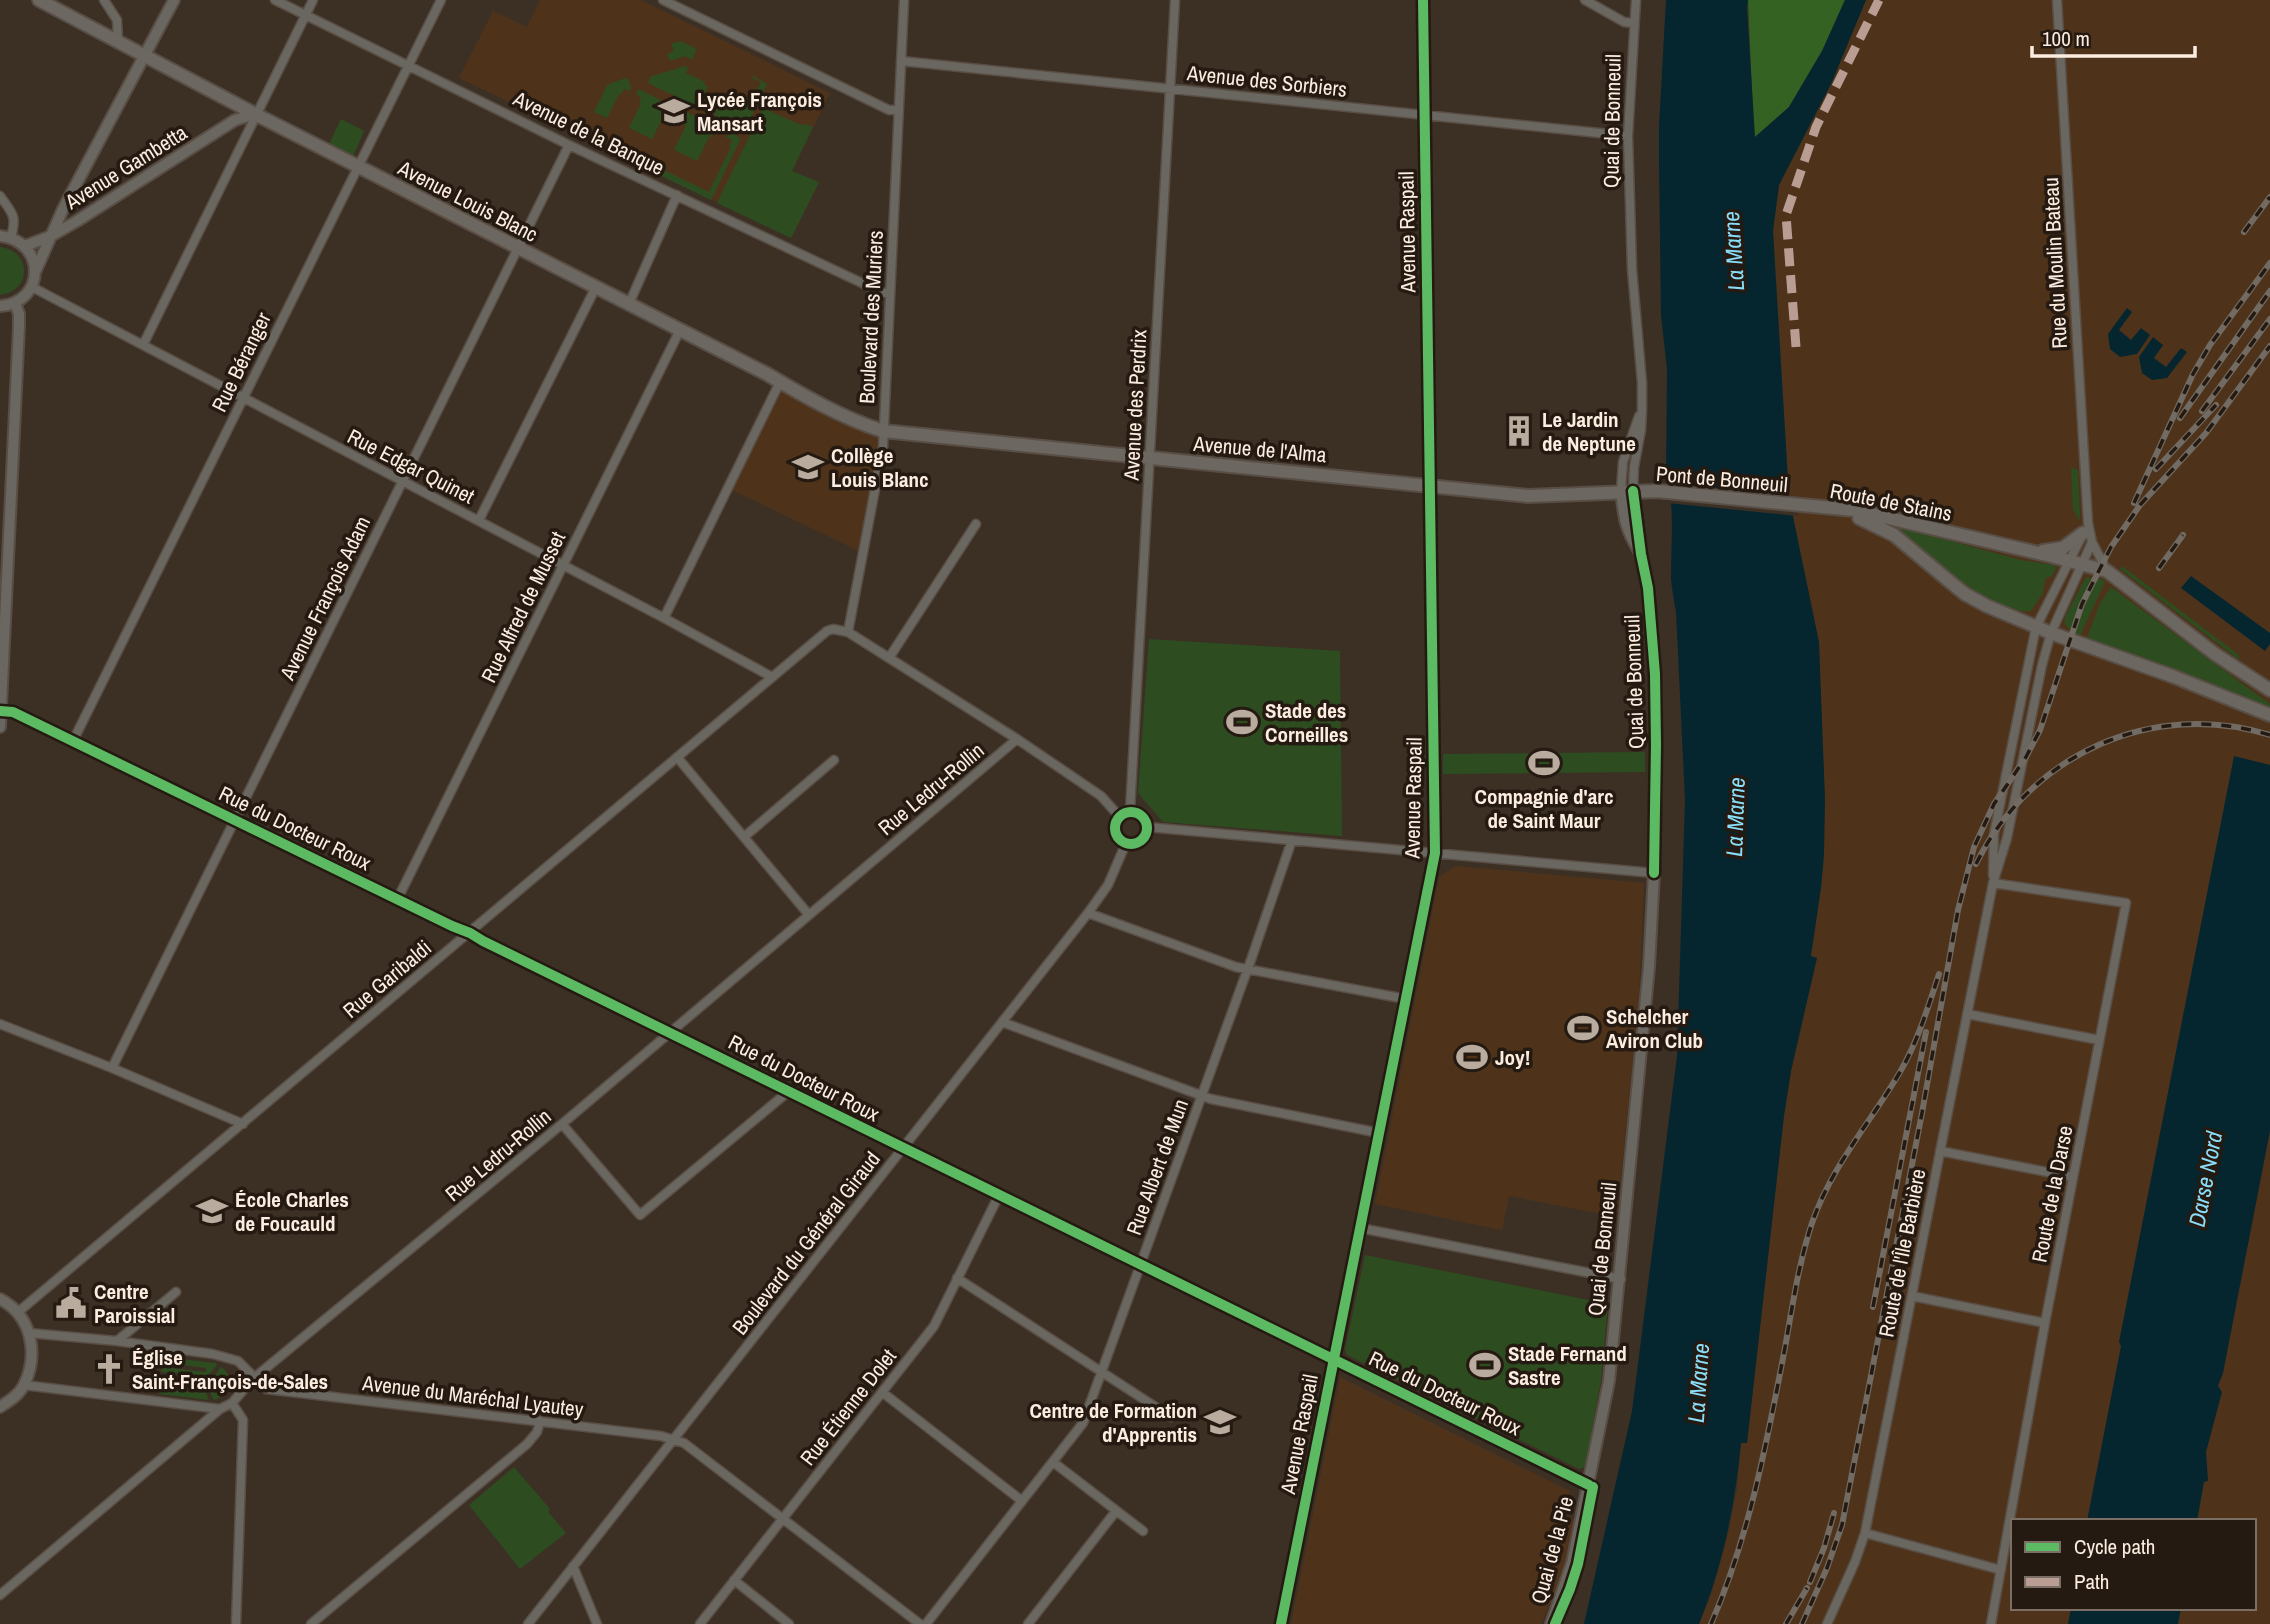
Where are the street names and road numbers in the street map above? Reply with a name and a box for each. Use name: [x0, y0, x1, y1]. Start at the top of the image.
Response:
street label: Quai de Bonneuil: [1596, 54, 1628, 188]
street label: Avenue des Sorbiers: [1185, 58, 1348, 104]
street label: Avenue de la Banque: [508, 83, 669, 182]
street label: Avenue Gambetta: [59, 118, 193, 217]
street label: Avenue Louis Blanc: [392, 153, 543, 249]
street label: Avenue Raspail: [1391, 171, 1423, 294]
street label: Rue du Moulin Bateau: [2036, 177, 2074, 349]
street label: Boulevard des Muriers: [852, 230, 890, 404]
street label: Rue Béranger: [204, 307, 278, 417]
street label: Avenue des Perdrix: [1117, 328, 1153, 482]
street label: Rue Edgar Quinet: [343, 422, 480, 511]
street label: Avenue de l'Alma: [1191, 429, 1328, 469]
street label: Pont de Bonneuil: [1655, 459, 1789, 499]
street label: Route de Stains: [1828, 476, 1954, 528]
street label: Avenue François Adam: [272, 511, 377, 686]
street label: Rue Alfred de Musset: [474, 526, 572, 687]
street label: Quai de Bonneuil: [1617, 615, 1651, 749]
street label: Rue Ledru-Rollin: [872, 736, 990, 842]
street label: Avenue Raspail: [1397, 737, 1429, 860]
street label: Rue du Docteur Roux: [214, 779, 376, 877]
street label: Rue Garibaldi: [337, 933, 437, 1025]
street label: Rue du Docteur Roux: [724, 1027, 885, 1129]
street label: Rue Albert de Mun: [1119, 1095, 1195, 1239]
street label: Rue Ledru-Rollin: [439, 1102, 557, 1208]
street label: Route de la Darse: [2025, 1123, 2079, 1265]
street label: Boulevard du Général Giraud: [725, 1145, 887, 1341]
street label: Route de l'Île Barbière: [1871, 1166, 1933, 1340]
street label: Quai de Bonneuil: [1581, 1181, 1623, 1317]
street label: Rue Étienne Dolet: [793, 1342, 903, 1471]
street label: Rue du Docteur Roux: [1364, 1344, 1526, 1442]
street label: Avenue du Maréchal Lyautey: [360, 1368, 585, 1424]
street label: Avenue Raspail: [1273, 1372, 1325, 1497]
street label: Quai de la Pie: [1524, 1493, 1580, 1607]

